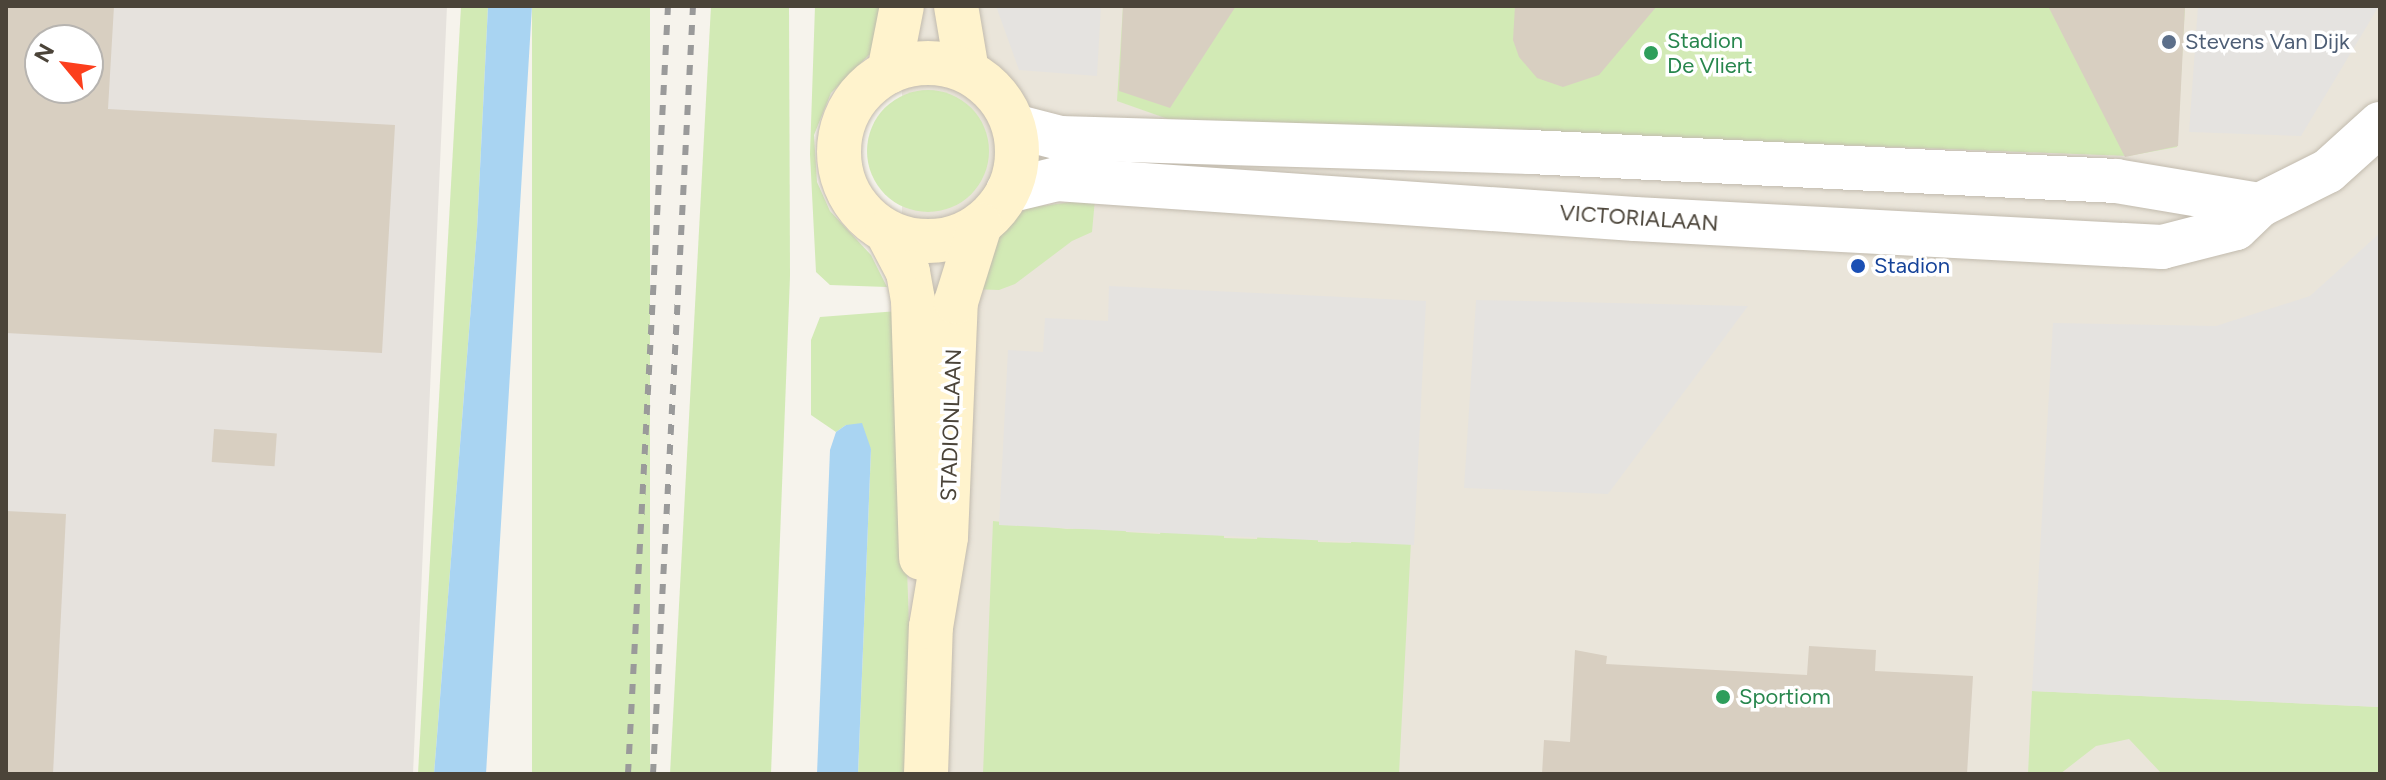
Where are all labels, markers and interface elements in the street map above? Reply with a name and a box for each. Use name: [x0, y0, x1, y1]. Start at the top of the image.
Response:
north arrow: [24, 24, 104, 104]
place label: Stadion De Vliert: [1667, 27, 1753, 78]
place label: Stevens Van Dijk: [2185, 29, 2350, 55]
marker: Stevens Van Dijk: [2160, 33, 2178, 51]
text: N: [28, 39, 60, 67]
marker: Stadion De Vliert: [1642, 44, 1660, 62]
street label: VICTORIALAAN: [1559, 199, 1719, 237]
place label: Stadion: [1874, 253, 1950, 279]
marker: Stadion: [1849, 257, 1867, 275]
street label: STADIONLAAN: [935, 348, 967, 502]
place label: Sportiom: [1739, 684, 1831, 710]
marker: Sportiom: [1714, 688, 1732, 706]

